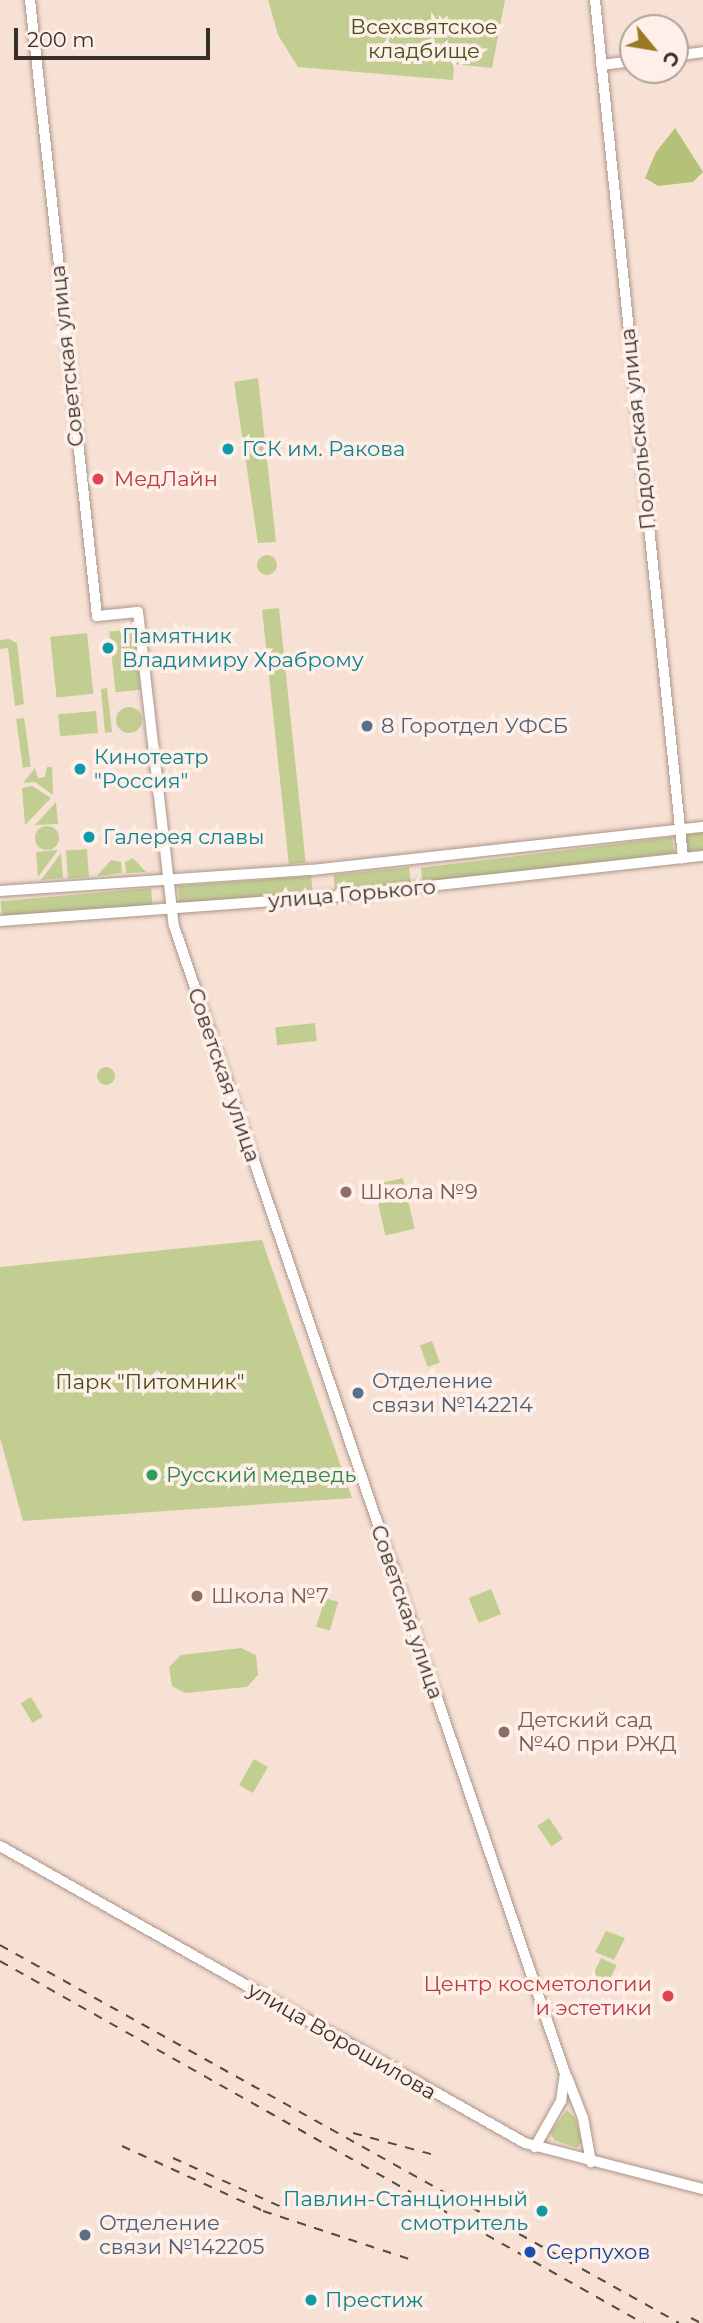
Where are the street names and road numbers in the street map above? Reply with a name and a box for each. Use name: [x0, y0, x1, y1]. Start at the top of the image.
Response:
street label: Советская улица: [45, 264, 89, 448]
street label: Подольская улица: [615, 327, 661, 531]
street label: улица Горького: [267, 874, 437, 914]
street label: Советская улица: [182, 985, 266, 1165]
street label: Советская улица: [365, 1522, 449, 1702]
street label: улица Ворошилова: [243, 1977, 441, 2105]

